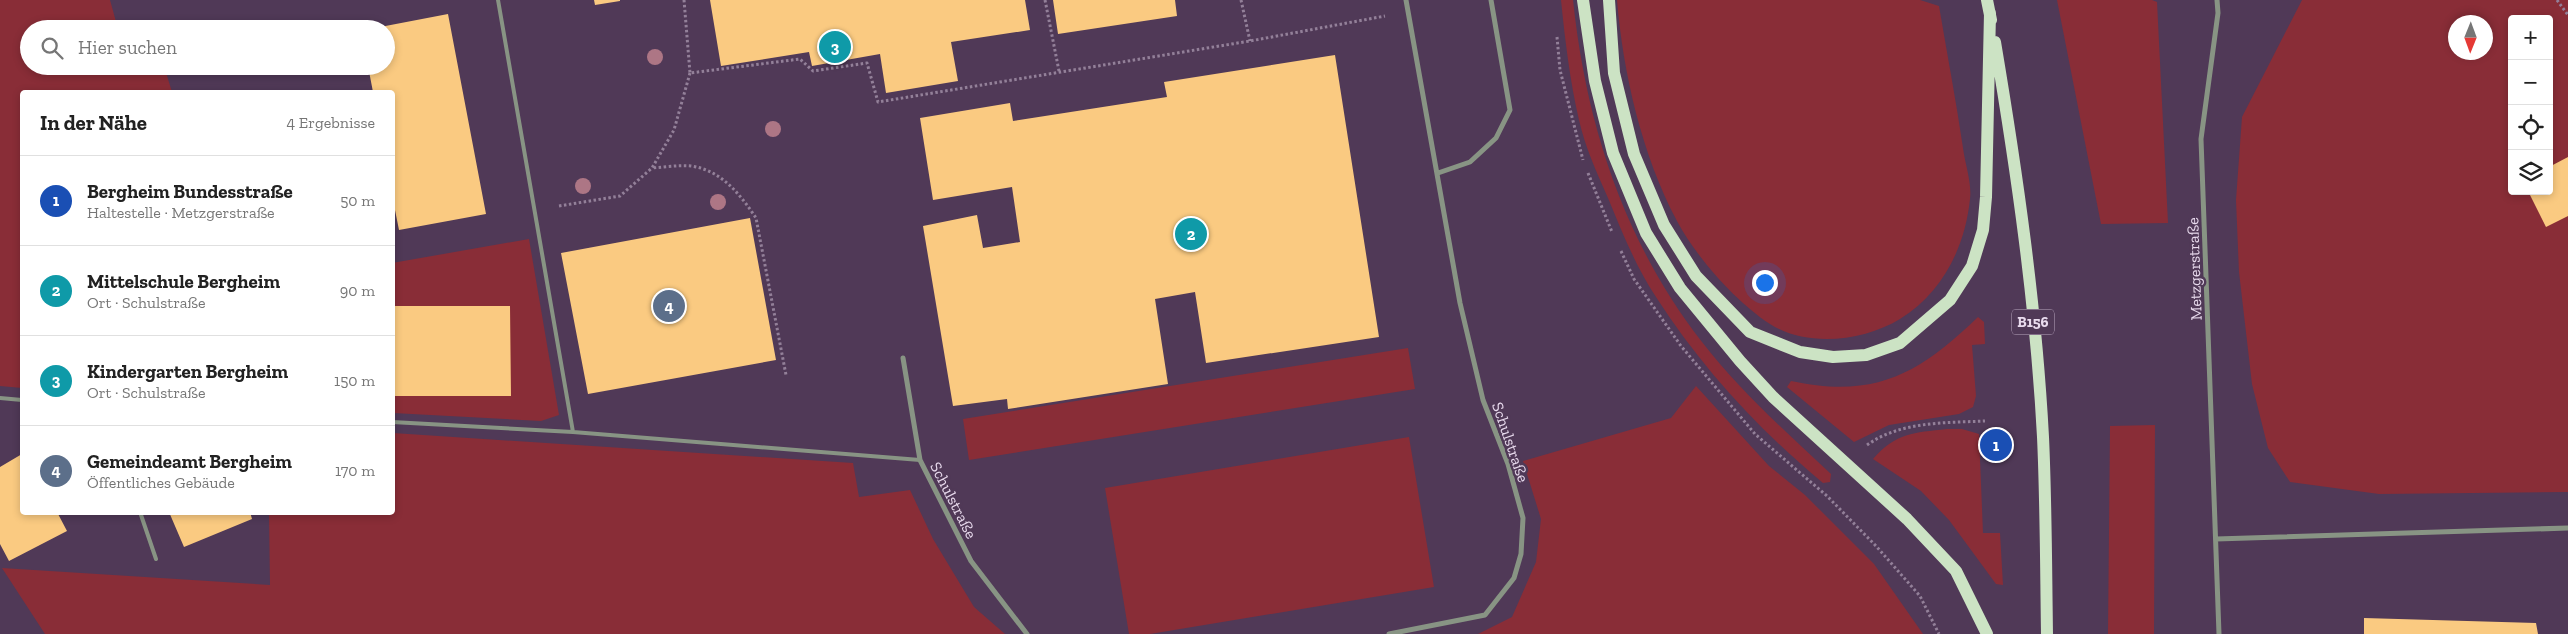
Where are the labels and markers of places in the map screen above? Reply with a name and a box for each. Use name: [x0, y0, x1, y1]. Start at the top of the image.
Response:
pin: 3: [819, 28, 851, 66]
pin: 2: [1175, 215, 1207, 253]
pin: 4: [653, 287, 685, 325]
pin: 1: [1980, 426, 2012, 464]

